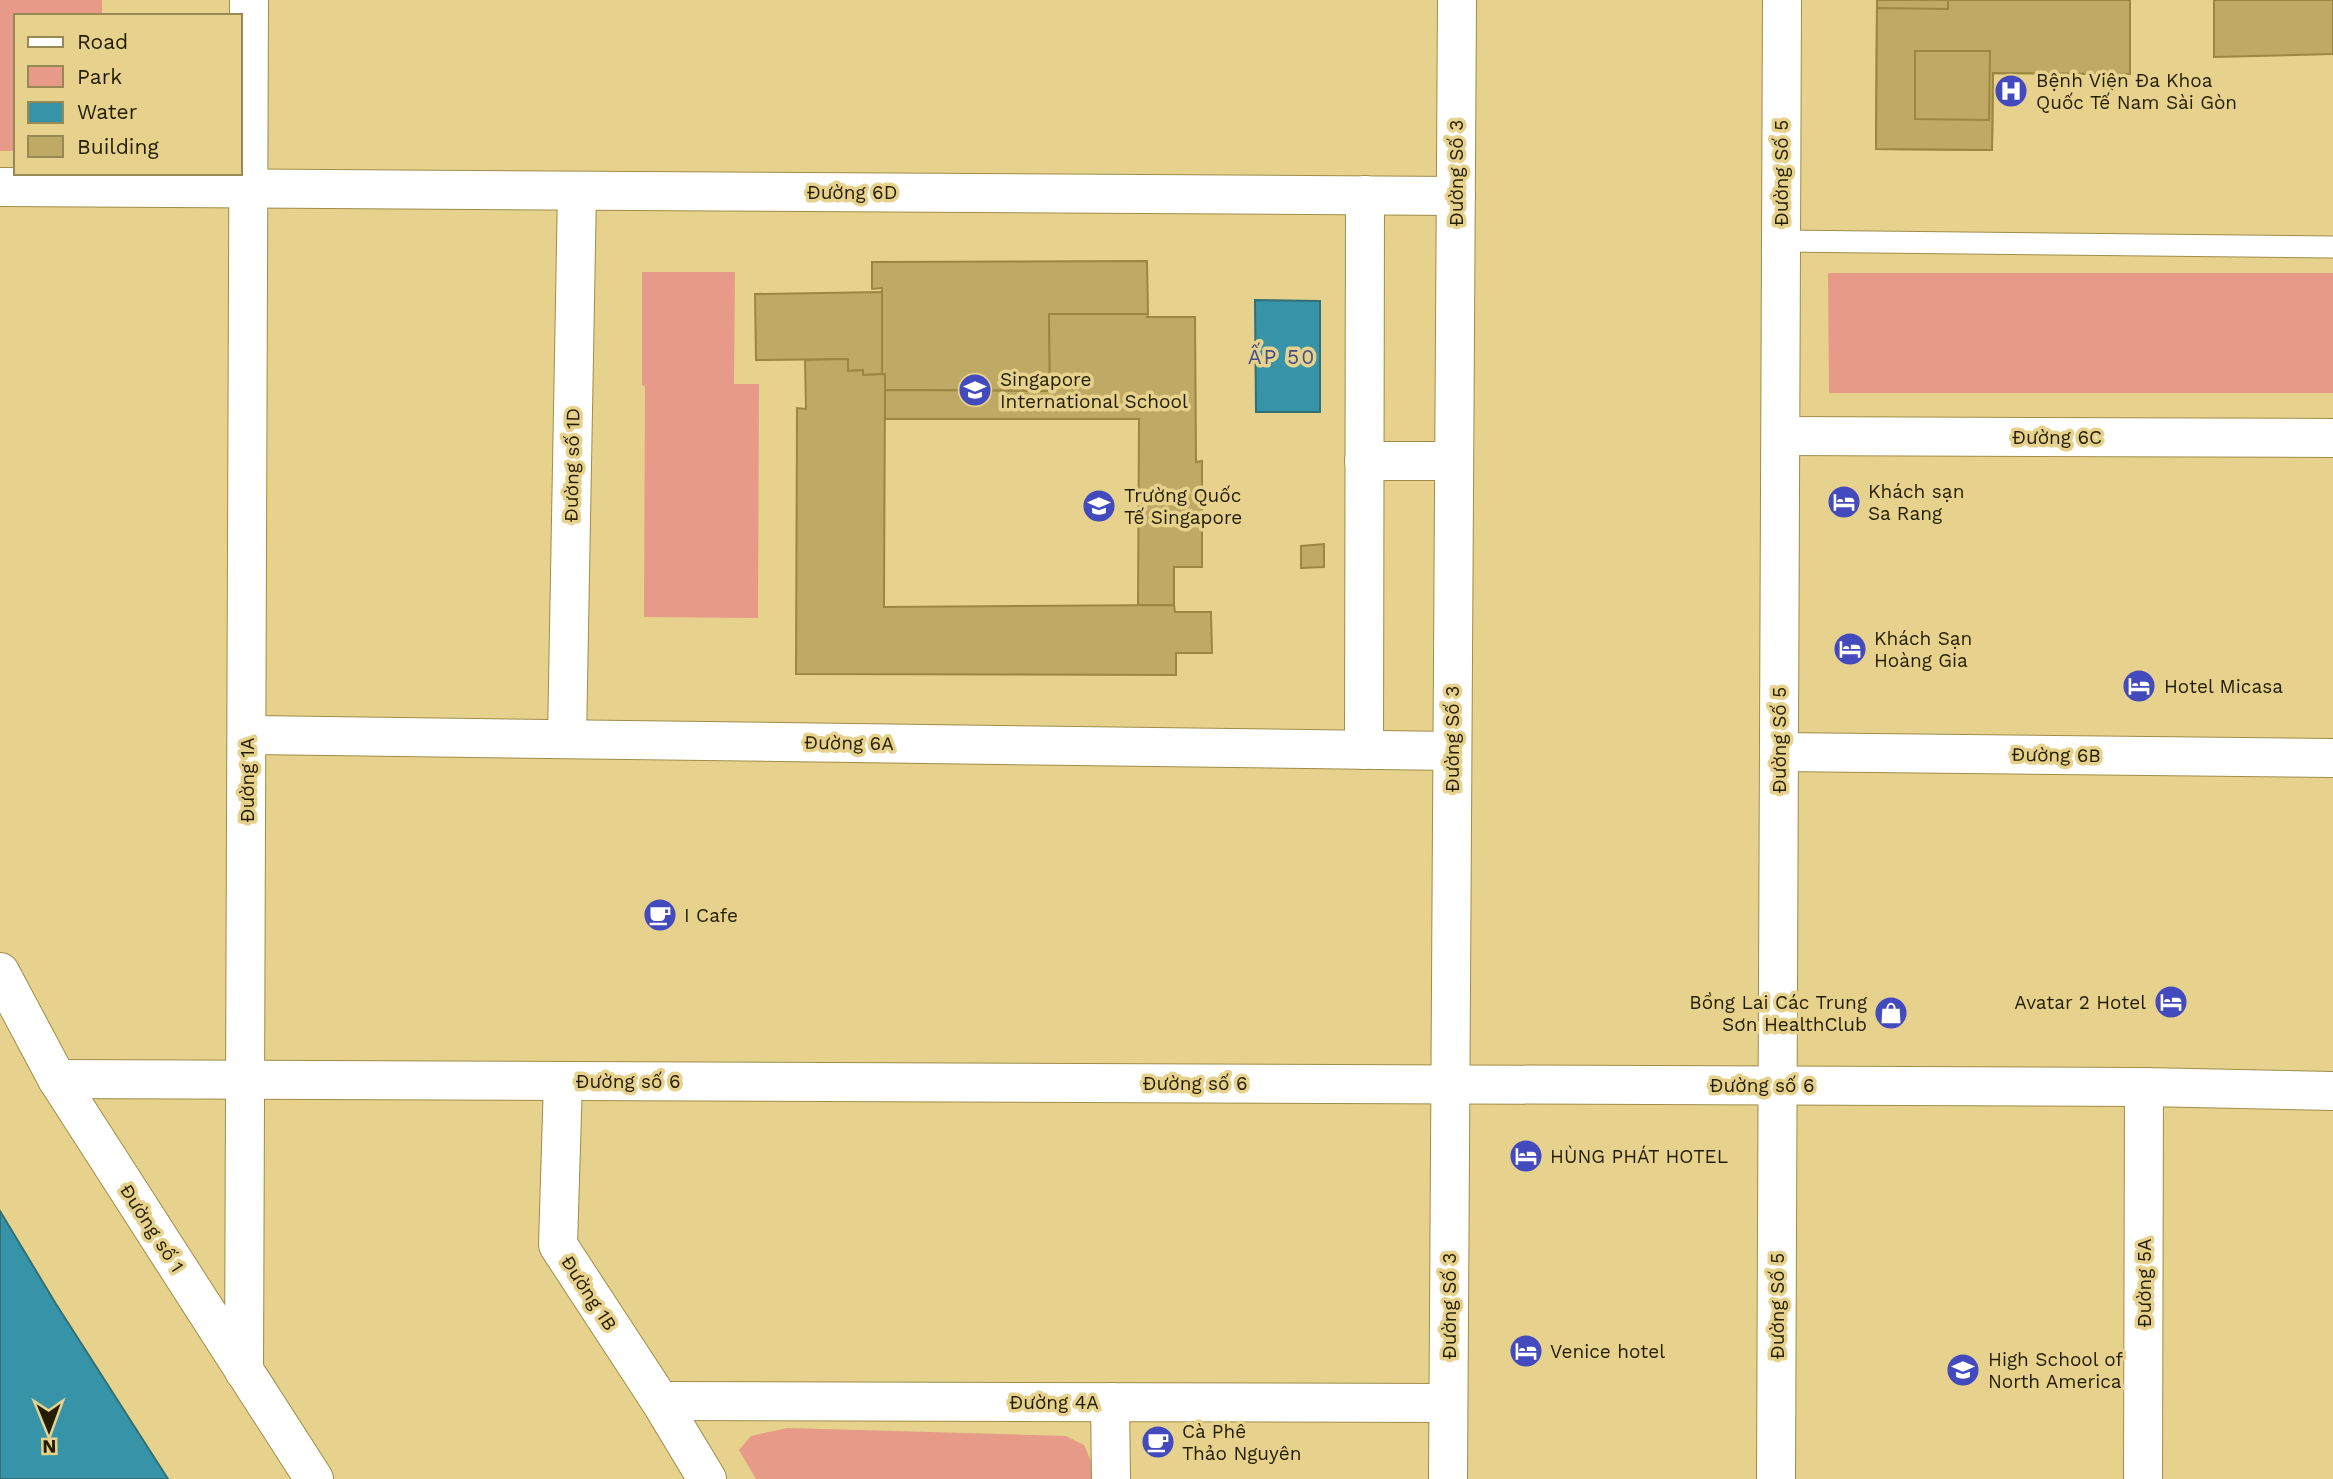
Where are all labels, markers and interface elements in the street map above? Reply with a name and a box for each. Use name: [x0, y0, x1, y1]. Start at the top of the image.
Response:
legend: [14, 14, 242, 175]
text: Road: [77, 29, 128, 54]
text: Park: [77, 64, 122, 89]
place label: Bệnh Viện Đa Khoa Quốc Tế Nam Sài Gòn: [2036, 69, 2237, 114]
hospital icon: Bệnh Viện Đa Khoa Quốc Tế Nam Sài Gòn: [1992, 72, 2030, 110]
text: Water: [77, 99, 138, 124]
street label: Đường Số 3: [1445, 120, 1468, 226]
street label: Đường Số 5: [1770, 120, 1793, 226]
text: Building: [77, 134, 159, 159]
street label: Đường 6D: [807, 181, 897, 204]
district label: ẤP 50: [1248, 342, 1316, 369]
place label: Singapore International School: [1000, 368, 1188, 413]
school or university icon: Singapore International School: [956, 371, 994, 409]
street label: Đường số 1D: [560, 408, 584, 522]
street label: Đường 6C: [2012, 426, 2102, 449]
place label: Khách sạn Sa Rang: [1868, 480, 1964, 525]
hotel icon: Khách sạn Sa Rang: [1825, 483, 1863, 521]
place label: Trường Quốc Tế Singapore: [1124, 484, 1242, 529]
school or university icon: Trường Quốc Tế Singapore: [1080, 487, 1118, 525]
place label: Khách Sạn Hoàng Gia: [1874, 627, 1972, 672]
hotel icon: Khách Sạn Hoàng Gia: [1831, 630, 1869, 668]
hotel icon: Hotel Micasa: [2120, 667, 2158, 705]
place label: Hotel Micasa: [2164, 675, 2283, 698]
street label: Đường Số 3: [1441, 686, 1464, 792]
street label: Đường Số 5: [1768, 687, 1791, 793]
street label: Đường 6A: [804, 731, 894, 755]
street label: Đường 1A: [236, 737, 259, 823]
street label: Đường 6B: [2011, 743, 2101, 767]
cafe icon: I Cafe: [641, 896, 679, 934]
place label: I Cafe: [684, 904, 738, 927]
hotel icon: Avatar 2 Hotel: [2152, 983, 2190, 1021]
place label: Bồng Lai Các Trung Sơn HealthClub: [1689, 991, 1868, 1036]
place label: Avatar 2 Hotel: [2014, 991, 2146, 1014]
shop icon: Bồng Lai Các Trung Sơn HealthClub: [1872, 994, 1910, 1032]
street label: Đường số 6: [576, 1070, 680, 1093]
street label: Đường số 6: [1143, 1072, 1247, 1095]
street label: Đường số 6: [1710, 1074, 1814, 1097]
hotel icon: HÙNG PHÁT HOTEL: [1507, 1137, 1545, 1175]
place label: HÙNG PHÁT HOTEL: [1550, 1145, 1728, 1168]
street label: Đường số 1: [115, 1180, 189, 1276]
street label: Đường 5A: [2133, 1238, 2156, 1328]
street label: Đường 1B: [556, 1251, 622, 1335]
street label: Đường Số 3: [1438, 1253, 1461, 1359]
street label: Đường Số 5: [1766, 1253, 1789, 1359]
hotel icon: Venice hotel: [1507, 1332, 1545, 1370]
place label: Venice hotel: [1550, 1340, 1665, 1363]
place label: High School of North America: [1988, 1348, 2124, 1393]
school or university icon: High School of North America: [1944, 1351, 1982, 1389]
street label: Đường 4A: [1009, 1391, 1099, 1414]
north arrow: [14, 1395, 84, 1465]
place label: Cà Phê Thảo Nguyên: [1182, 1420, 1302, 1465]
cafe icon: Cà Phê Thảo Nguyên: [1139, 1423, 1177, 1461]
text: N: [42, 1435, 57, 1458]

